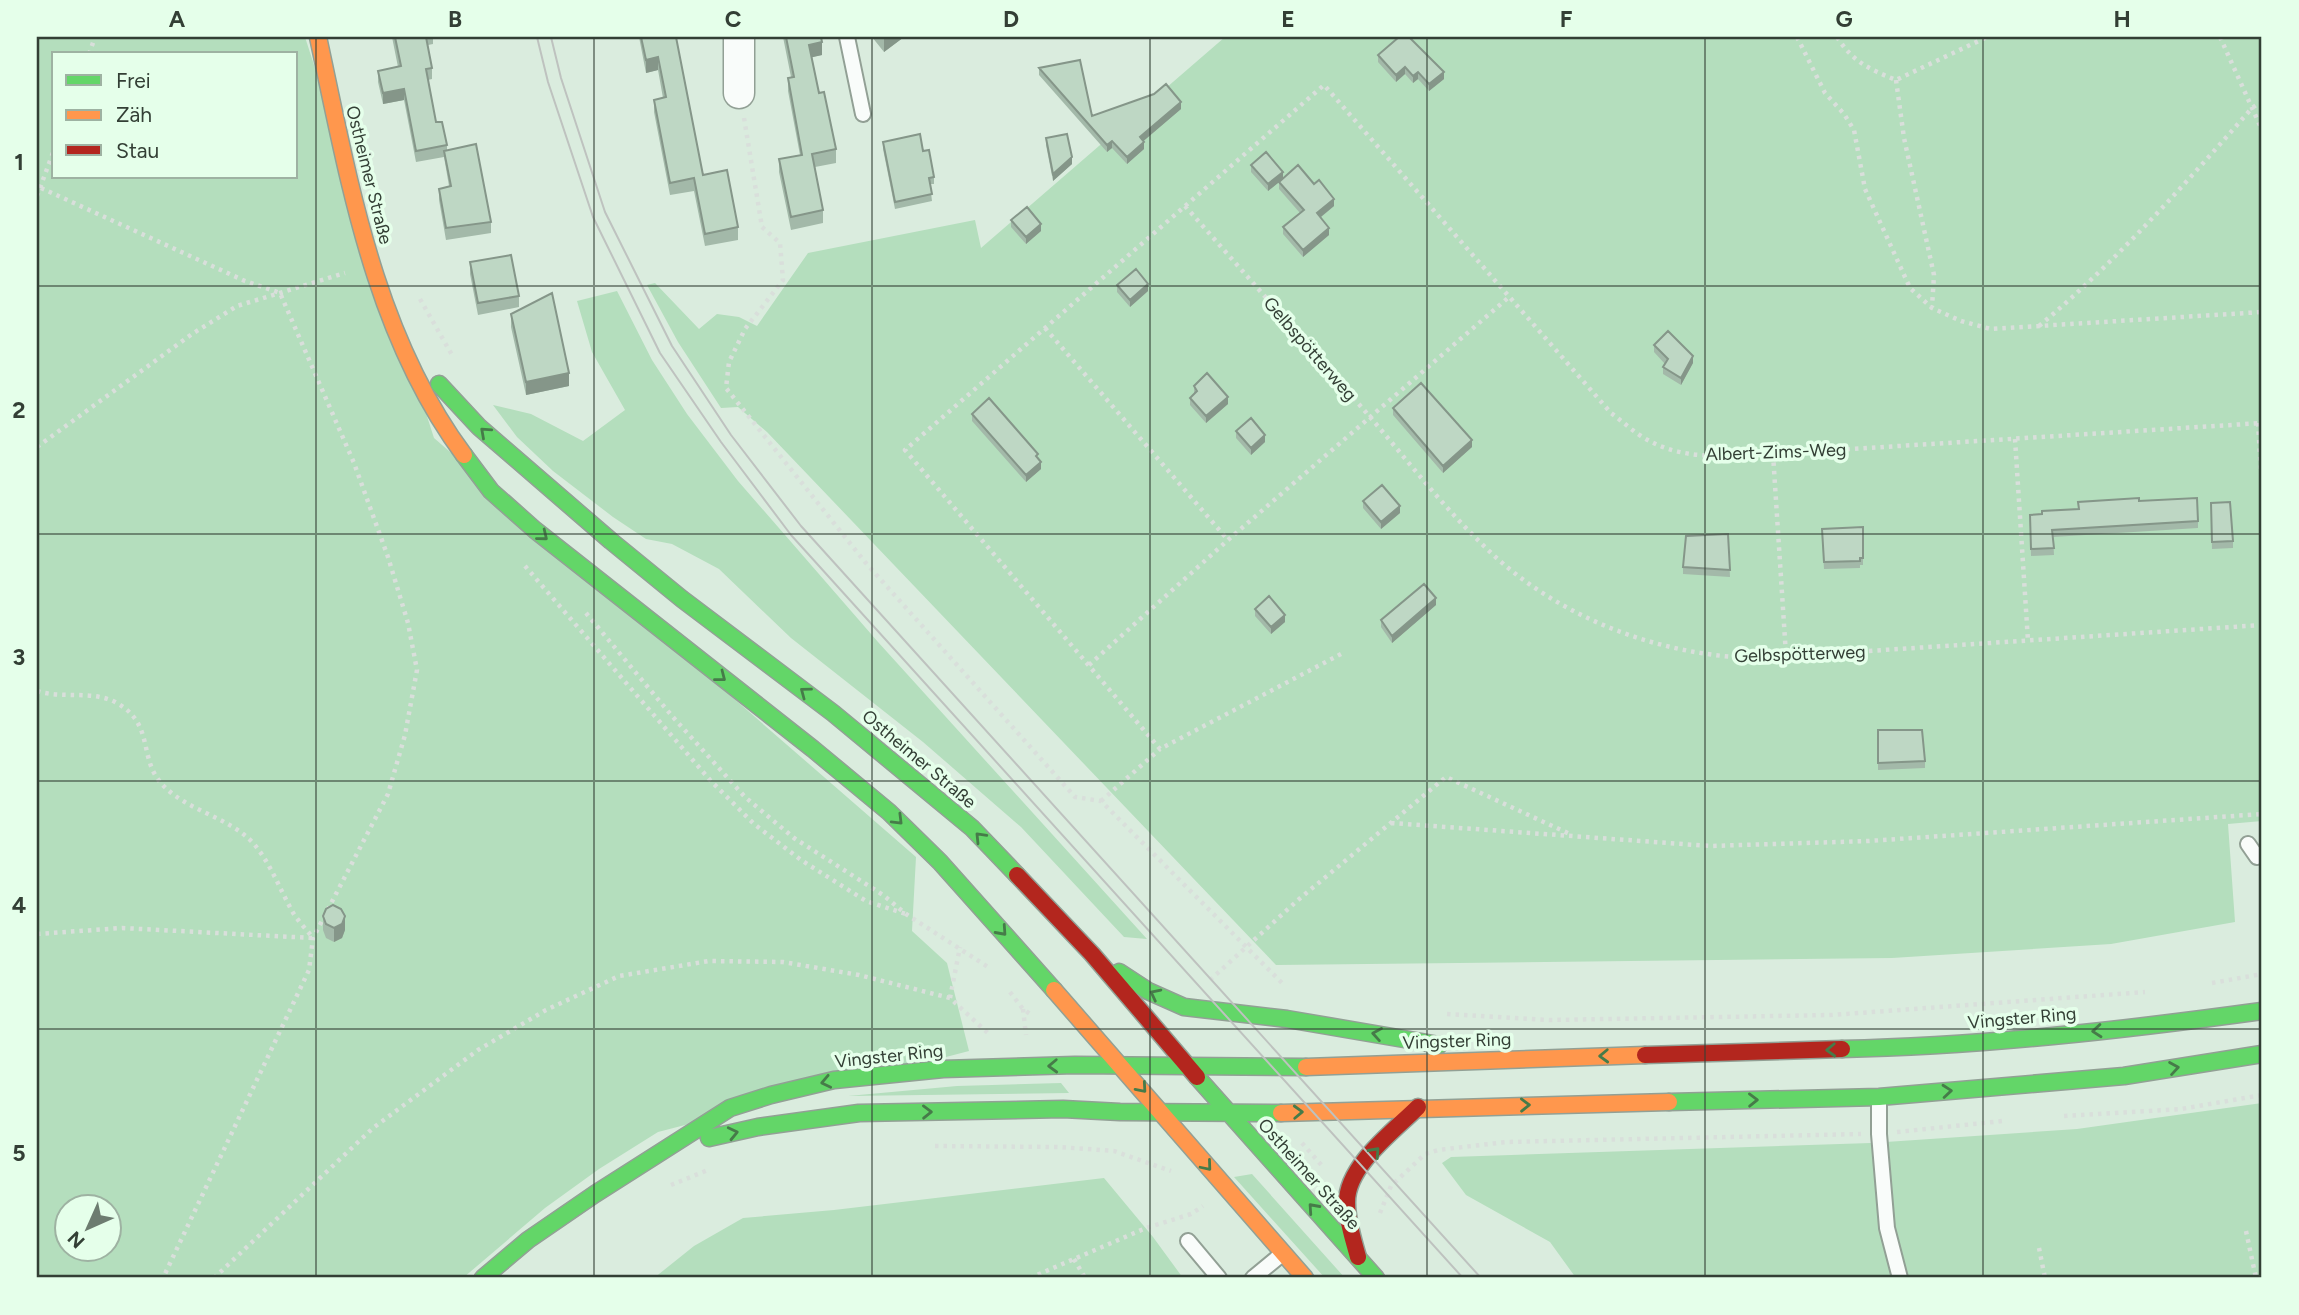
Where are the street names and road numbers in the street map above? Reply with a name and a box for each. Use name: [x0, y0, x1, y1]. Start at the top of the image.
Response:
street label: Ostheimer Straße: [341, 103, 397, 247]
street label: Gelbspötterweg: [1259, 292, 1361, 406]
street label: Albert-Zims-Weg: [1705, 439, 1847, 465]
street label: Gelbspötterweg: [1734, 641, 1866, 667]
street label: Ostheimer Straße: [858, 705, 981, 813]
street label: Vingster Ring: [1967, 1002, 2077, 1034]
street label: Vingster Ring: [1402, 1028, 1512, 1054]
street label: Vingster Ring: [834, 1039, 944, 1073]
street label: Ostheimer Straße: [1253, 1114, 1365, 1234]

